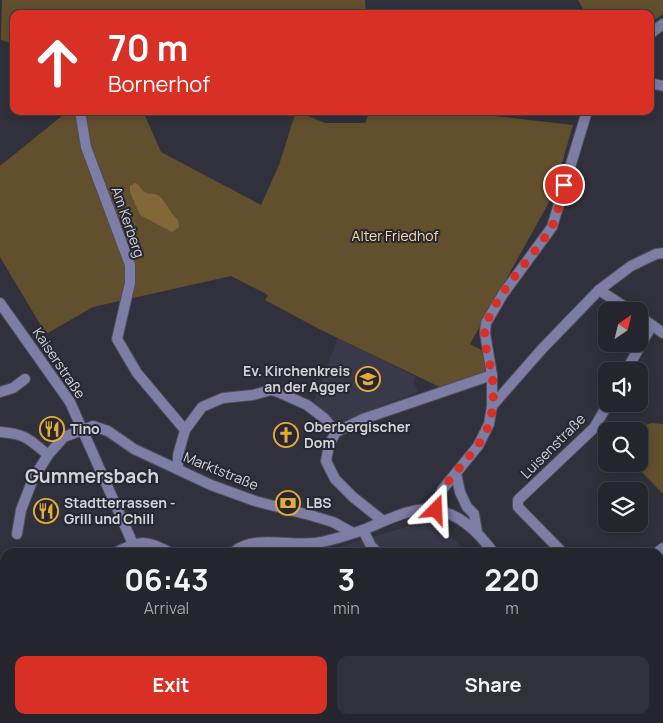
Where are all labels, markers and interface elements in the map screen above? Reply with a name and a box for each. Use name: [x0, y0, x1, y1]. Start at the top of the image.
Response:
text: 70 m: [108, 24, 188, 72]
icon: ahead: [25, 30, 90, 95]
text: Bornerhof: [108, 69, 210, 99]
pin: [543, 164, 585, 206]
icon: arrive: [550, 171, 578, 199]
street label: Am Kerberg: [107, 184, 150, 260]
park label: Alter Friedhof: [352, 226, 438, 245]
north arrow: [598, 302, 648, 352]
map controls: [598, 302, 648, 532]
street label: Kaiserstraße: [29, 324, 90, 402]
place label: Ev. Kirchenkreis an der Agger: [243, 361, 350, 396]
button: sound: [598, 362, 648, 412]
school or university icon: Ev. Kirchenkreis an der Agger: [355, 366, 381, 392]
street label: Luisenstraße: [516, 409, 589, 482]
restaurant icon: Tino: [39, 416, 65, 442]
place label: Oberbergischer Dom: [304, 417, 411, 452]
place label: Tino: [70, 419, 100, 438]
church icon: Oberbergischer Dom: [273, 422, 299, 448]
button: search: [598, 422, 648, 472]
street label: Marktstraße: [181, 447, 261, 494]
district label: Gummersbach: [25, 463, 159, 489]
button: layers: [598, 482, 648, 532]
position arrow: [409, 483, 461, 535]
bank icon: LBS: [275, 490, 301, 516]
place label: Stadtterrassen - Grill und Chill: [64, 493, 176, 528]
place label: LBS: [306, 493, 332, 512]
restaurant icon: Stadtterrassen - Grill und Chill: [33, 498, 59, 524]
text: 06:43: [124, 559, 209, 600]
text: 3: [338, 559, 355, 600]
text: 220: [484, 559, 540, 600]
text: Arrival: [144, 597, 189, 619]
text: min: [333, 597, 360, 619]
text: m: [505, 597, 519, 619]
button: Exit: [15, 656, 327, 714]
button: Share: [337, 656, 649, 714]

